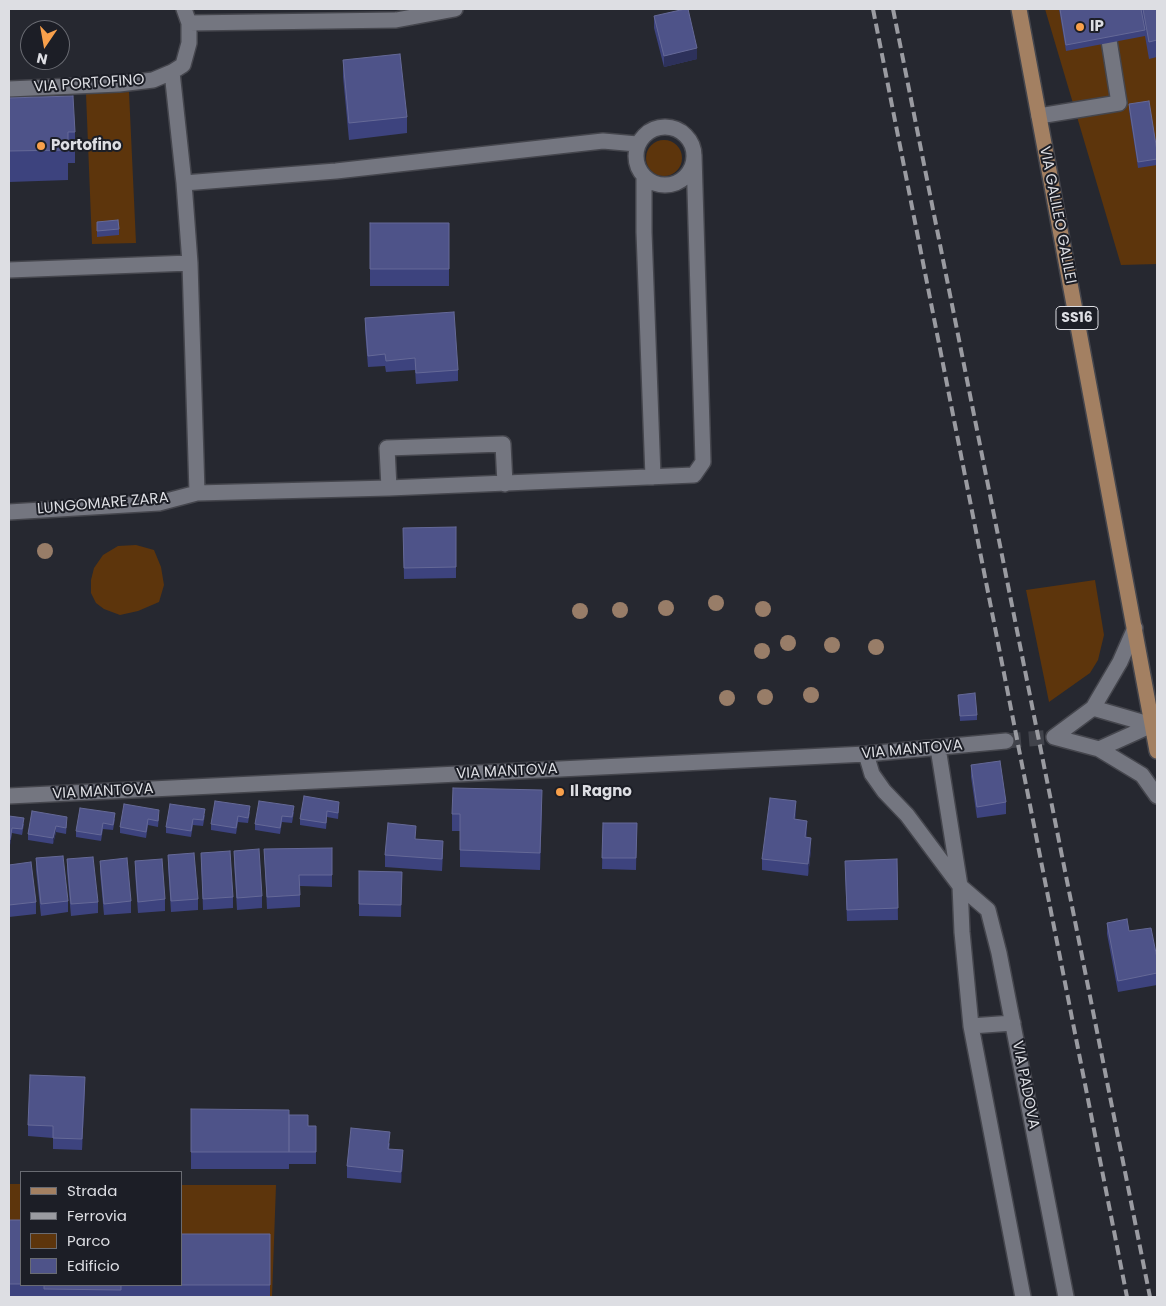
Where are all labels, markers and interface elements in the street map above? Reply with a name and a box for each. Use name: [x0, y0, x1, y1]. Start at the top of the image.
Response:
place label: IP: [1090, 18, 1104, 36]
north arrow: [20, 20, 70, 70]
marker: IP: [1074, 21, 1086, 33]
text: N: [35, 48, 49, 70]
street label: VIA PORTOFINO: [33, 71, 145, 97]
place label: Portofino: [51, 137, 121, 155]
marker: Portofino: [35, 140, 47, 152]
street label: VIA GALILEO GALILEI: [1035, 145, 1079, 285]
road number: SS16: [1056, 306, 1098, 330]
street label: LUNGOMARE ZARA: [37, 489, 169, 519]
street label: VIA MANTOVA: [861, 737, 963, 763]
street label: VIA MANTOVA: [456, 760, 558, 784]
street label: VIA MANTOVA: [52, 780, 154, 804]
place label: Il Ragno: [570, 783, 632, 801]
marker: Il Ragno: [554, 786, 566, 798]
street label: VIA PADOVA: [1008, 1039, 1042, 1131]
legend: [20, 1171, 182, 1286]
text: Strada: [67, 1180, 117, 1201]
text: Ferrovia: [67, 1205, 127, 1226]
text: Parco: [67, 1230, 110, 1251]
text: Edificio: [67, 1255, 120, 1276]

